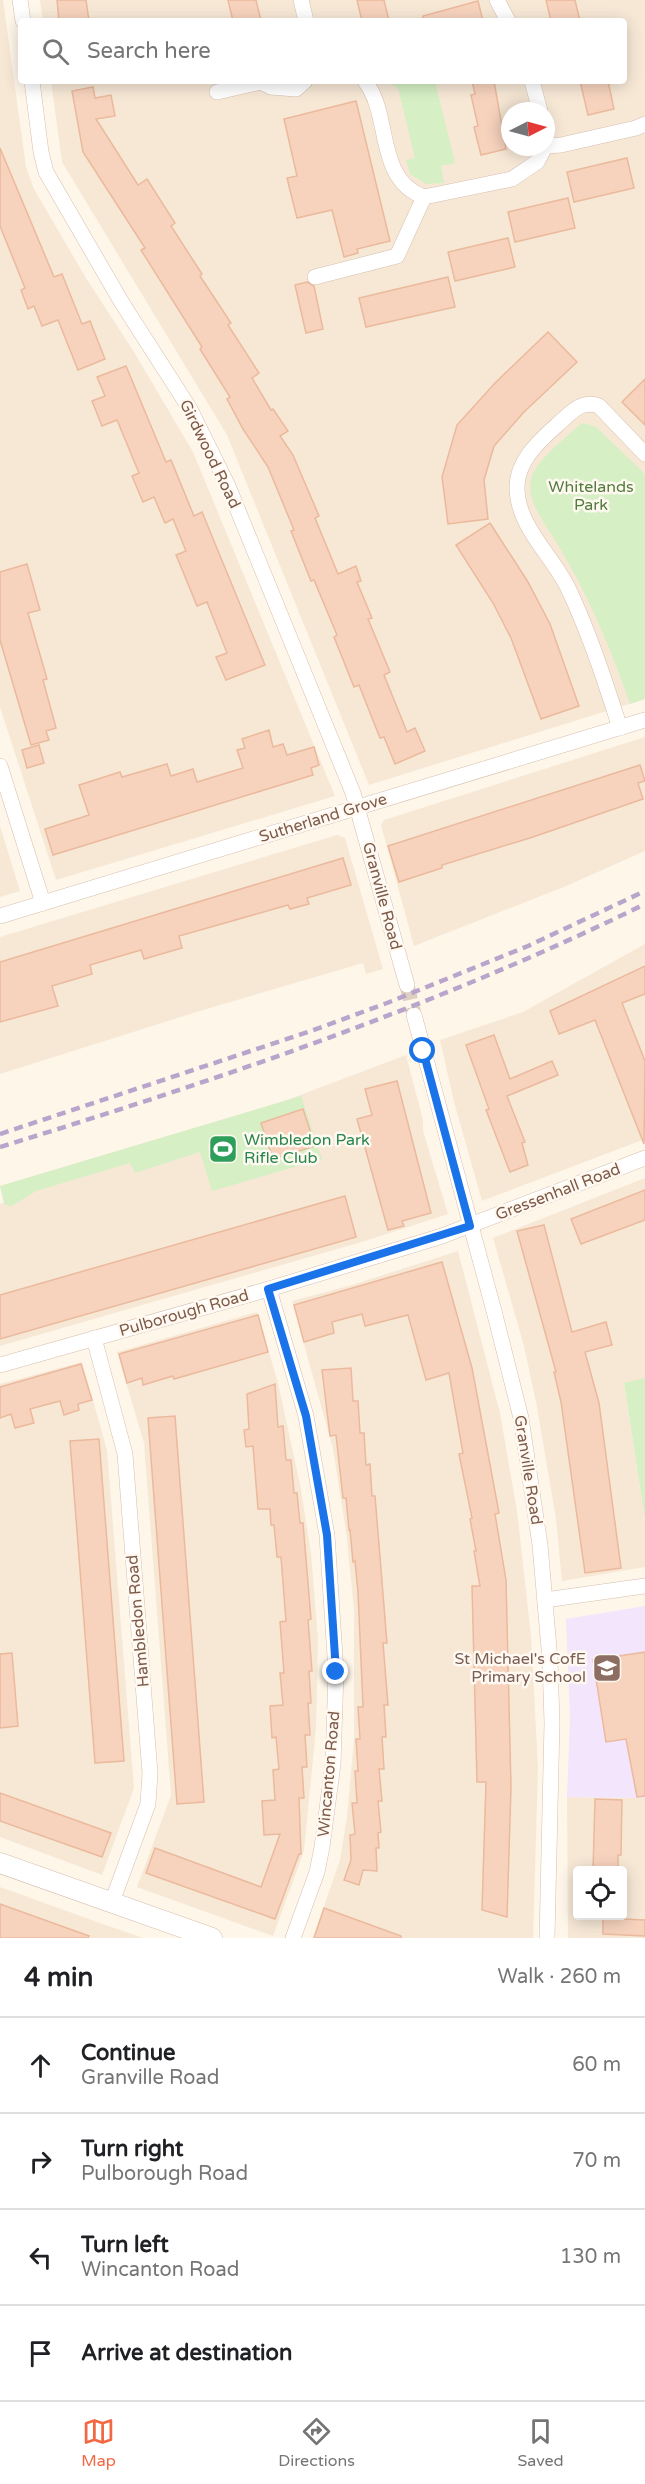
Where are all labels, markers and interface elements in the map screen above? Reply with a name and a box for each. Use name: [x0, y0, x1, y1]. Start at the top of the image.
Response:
search box: [18, 18, 627, 84]
icon: search: [39, 35, 72, 68]
text: Search here: [87, 38, 211, 64]
north arrow: [501, 102, 555, 156]
street label: Girdwood Road: [175, 396, 245, 512]
park label: Whitelands Park: [548, 477, 634, 515]
street label: Sutherland Grove: [257, 789, 389, 847]
street label: Granville Road: [358, 840, 406, 952]
route start: [409, 1037, 435, 1063]
place label: Wimbledon Park Rifle Club: [244, 1130, 370, 1168]
sports icon: Wimbledon Park Rifle Club: [207, 1133, 239, 1165]
street label: Gressenhall Road: [493, 1159, 623, 1225]
street label: Pulborough Road: [117, 1285, 251, 1341]
street label: Granville Road: [509, 1414, 547, 1526]
street label: Hambledon Road: [122, 1554, 154, 1688]
place label: St Michael's CofE Primary School: [454, 1649, 586, 1687]
school or university icon: St Michael's CofE Primary School: [591, 1652, 623, 1684]
route end: [322, 1658, 348, 1684]
street label: Wincanton Road: [314, 1710, 344, 1838]
map controls: [573, 1866, 627, 1920]
button: locate: [573, 1866, 627, 1920]
text: 4 min: [24, 1962, 93, 1993]
text: Walk · 260 m: [498, 1965, 621, 1989]
text: Continue: [81, 2040, 176, 2066]
icon: ahead: [24, 2049, 57, 2082]
text: 60 m: [572, 2053, 621, 2077]
text: Granville Road: [81, 2066, 219, 2090]
text: Turn right: [81, 2136, 183, 2162]
icon: right: [24, 2145, 57, 2178]
text: 70 m: [572, 2149, 621, 2173]
text: Pulborough Road: [81, 2162, 248, 2186]
text: Turn left: [81, 2232, 169, 2258]
icon: left: [24, 2241, 57, 2274]
text: 130 m: [560, 2245, 621, 2269]
text: Wincanton Road: [81, 2258, 239, 2282]
icon: arrive: [24, 2337, 57, 2370]
text: Arrive at destination: [81, 2340, 292, 2366]
tab: Map: [81, 2415, 116, 2471]
tab: Directions: [278, 2415, 355, 2471]
tab: Saved: [517, 2415, 564, 2471]

